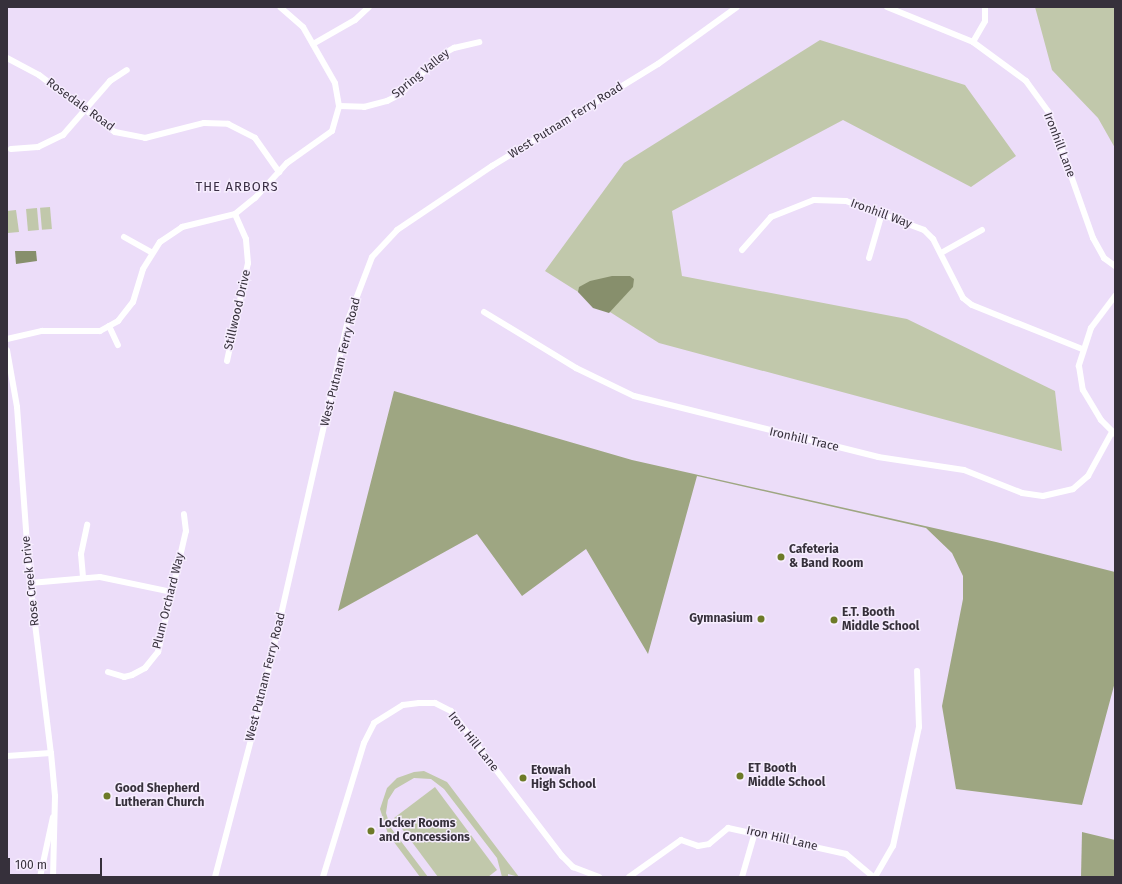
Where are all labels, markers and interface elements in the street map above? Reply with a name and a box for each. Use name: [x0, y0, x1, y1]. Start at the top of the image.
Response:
street label: Spring Valley: [389, 46, 453, 102]
street label: Rosedale Road: [43, 75, 117, 135]
street label: West Putnam Ferry Road: [506, 80, 626, 162]
street label: Ironhill Lane: [1040, 110, 1078, 180]
district label: THE ARBORS: [195, 179, 279, 195]
street label: Ironhill Way: [848, 196, 914, 232]
street label: Stillwood Drive: [222, 268, 254, 352]
street label: West Putnam Ferry Road: [318, 296, 364, 428]
street label: Ironhill Trace: [768, 425, 840, 455]
street label: Rose Creek Drive: [19, 535, 43, 627]
place label: Cafeteria & Band Room: [789, 543, 863, 571]
street label: Plum Orchard Way: [150, 551, 188, 651]
marker: Cafeteria & Band Room: [776, 552, 786, 562]
place label: E.T. Booth Middle School: [842, 606, 919, 634]
street label: West Putnam Ferry Road: [243, 611, 289, 743]
place label: Gymnasium: [689, 612, 753, 626]
marker: Gymnasium: [756, 614, 766, 624]
marker: E.T. Booth Middle School: [829, 615, 839, 625]
street label: Iron Hill Lane: [445, 709, 501, 775]
place label: ET Booth Middle School: [748, 762, 825, 790]
place label: Etowah High School: [531, 764, 596, 792]
marker: ET Booth Middle School: [735, 771, 745, 781]
marker: Etowah High School: [518, 773, 528, 783]
place label: Good Shepherd Lutheran Church: [115, 782, 204, 810]
marker: Good Shepherd Lutheran Church: [102, 791, 112, 801]
place label: Locker Rooms and Concessions: [379, 817, 470, 845]
street label: Iron Hill Lane: [745, 824, 819, 854]
marker: Locker Rooms and Concessions: [366, 826, 376, 836]
scale bar: [10, 850, 104, 876]
text: 100 m: [15, 858, 47, 872]

